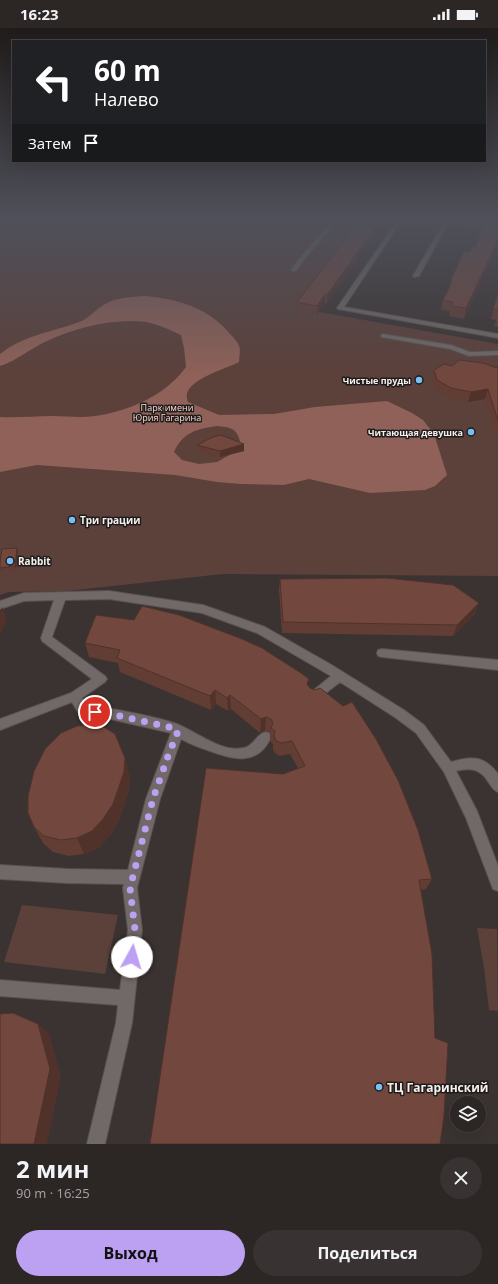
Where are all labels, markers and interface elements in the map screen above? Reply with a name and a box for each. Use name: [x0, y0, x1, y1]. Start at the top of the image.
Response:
text: 16:23: [20, 4, 59, 24]
text: 60 m: [94, 51, 161, 89]
icon: left: [28, 56, 80, 108]
text: Налево: [94, 87, 159, 111]
icon: arrive: [80, 132, 102, 154]
text: Затем: [28, 133, 72, 153]
place label: Чистые пруды: [343, 374, 411, 387]
marker: Чистые пруды: [414, 375, 424, 385]
park label: Парк имени Юрия Гагарина: [133, 401, 201, 424]
place label: Читающая девушка: [368, 426, 463, 439]
marker: Читающая девушка: [466, 427, 476, 437]
place label: Три грации: [80, 513, 140, 527]
marker: Три грации: [67, 515, 77, 525]
place label: Rabbit: [18, 554, 51, 568]
marker: Rabbit: [5, 556, 15, 566]
pin: [78, 695, 112, 729]
icon: arrive: [84, 701, 106, 723]
position arrow: [111, 936, 153, 978]
place label: ТЦ Гагаринский: [387, 1079, 488, 1096]
marker: ТЦ Гагаринский: [374, 1082, 384, 1092]
map controls: [450, 1096, 486, 1132]
button: layers: [450, 1096, 486, 1132]
text: 2 мин: [16, 1152, 89, 1185]
button: close: [440, 1157, 482, 1199]
text: 90 m · 16:25: [16, 1184, 90, 1202]
button: Выход: [16, 1230, 245, 1276]
button: Поделиться: [253, 1230, 482, 1276]

